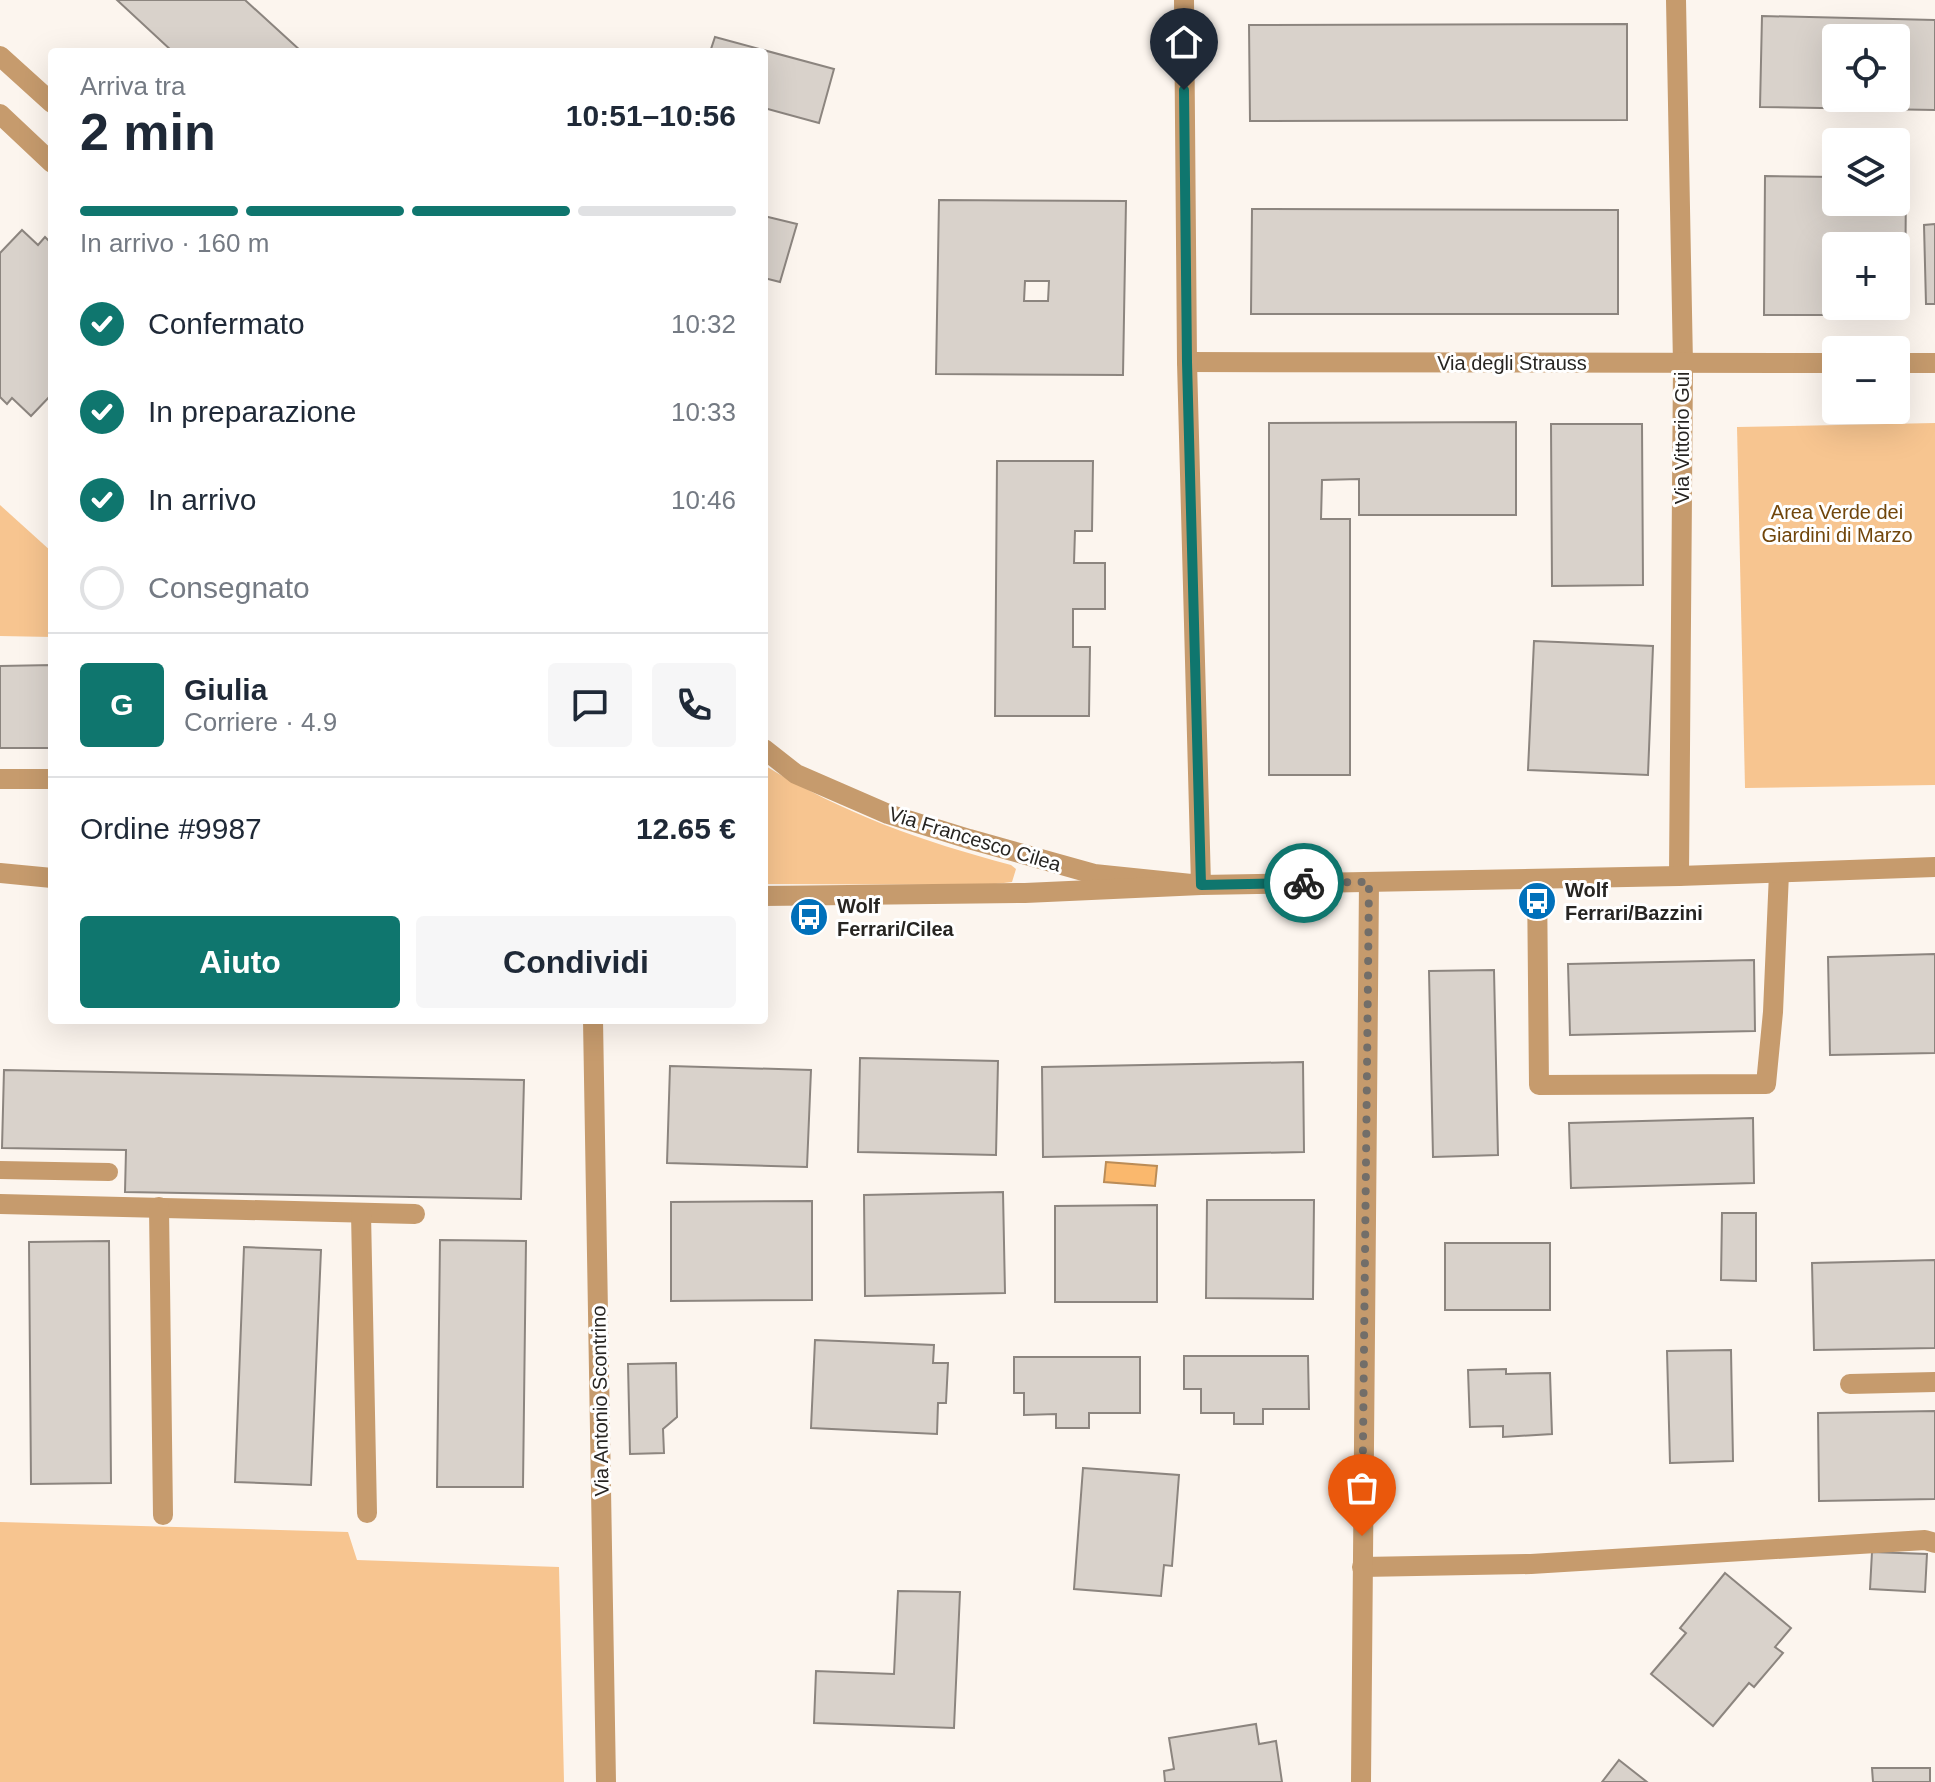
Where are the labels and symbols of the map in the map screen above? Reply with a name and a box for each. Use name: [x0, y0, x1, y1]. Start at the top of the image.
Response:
pin: [1150, 8, 1218, 90]
street label: Via degli Strauss: [1437, 352, 1587, 374]
street label: Via Vittorio Gui: [1671, 372, 1693, 504]
park label: Area Verde dei Giardini di Marzo: [1761, 501, 1913, 546]
street label: Via Francesco Cilea: [886, 802, 1064, 876]
courier: [1264, 843, 1344, 923]
place label: Wolf Ferrari/Bazzini: [1565, 879, 1703, 924]
bus stop icon: Wolf Ferrari/Bazzini: [1516, 880, 1558, 922]
place label: Wolf Ferrari/Cilea: [837, 895, 955, 940]
bus stop icon: Wolf Ferrari/Cilea: [788, 896, 830, 938]
street label: Via Antonio Scontrino: [587, 1305, 613, 1497]
pin: [1328, 1454, 1396, 1536]

